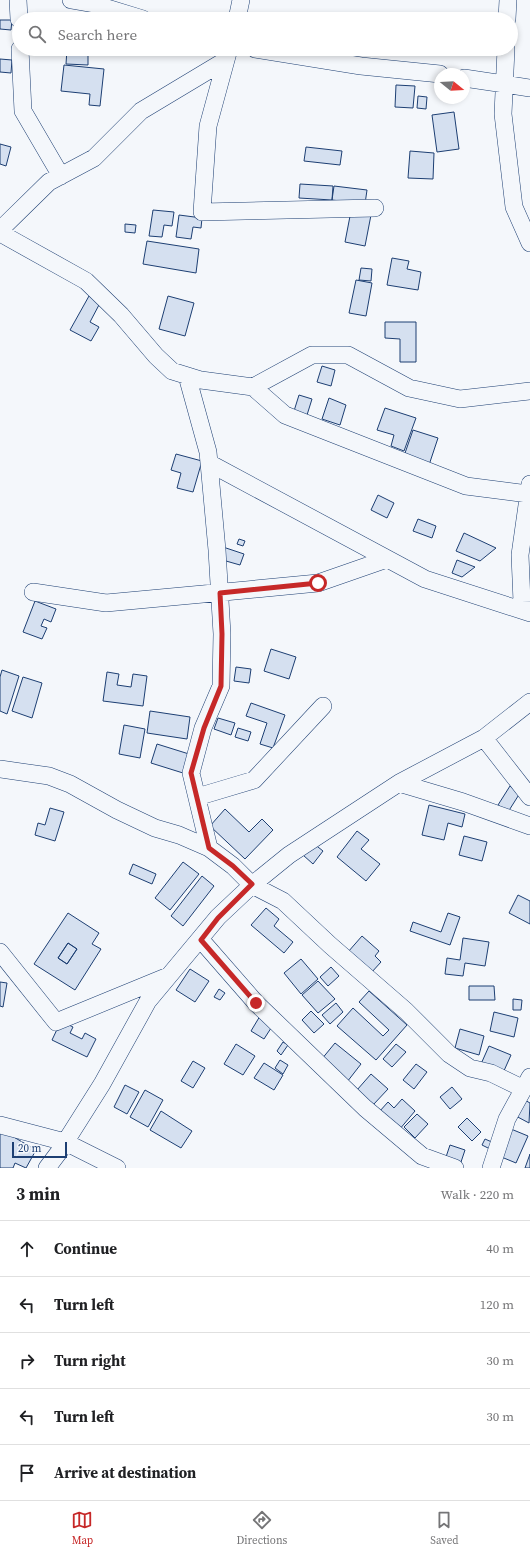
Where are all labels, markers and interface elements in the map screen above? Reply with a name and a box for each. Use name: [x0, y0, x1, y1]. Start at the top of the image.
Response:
search box: [12, 12, 518, 56]
icon: search: [26, 23, 48, 45]
text: Search here: [58, 24, 137, 45]
north arrow: [434, 68, 470, 104]
route start: [309, 574, 327, 592]
route end: [247, 994, 265, 1012]
scale bar: [12, 1140, 67, 1159]
text: 20 m: [18, 1141, 41, 1156]
text: 3 min: [16, 1182, 60, 1206]
text: Walk · 220 m: [441, 1186, 514, 1203]
icon: ahead: [16, 1238, 38, 1260]
text: Continue: [54, 1238, 117, 1259]
text: 40 m: [486, 1240, 514, 1257]
icon: left: [16, 1294, 38, 1316]
text: Turn left: [54, 1294, 114, 1315]
text: 120 m: [480, 1296, 514, 1313]
icon: right: [16, 1350, 38, 1372]
text: Turn right: [54, 1350, 126, 1371]
text: 30 m: [486, 1352, 514, 1369]
icon: left: [16, 1406, 38, 1428]
text: Turn left: [54, 1406, 114, 1427]
text: 30 m: [486, 1408, 514, 1425]
icon: arrive: [16, 1462, 38, 1484]
text: Arrive at destination: [54, 1462, 196, 1483]
tab: Map: [71, 1509, 93, 1548]
tab: Directions: [236, 1509, 287, 1548]
tab: Saved: [430, 1509, 459, 1548]

